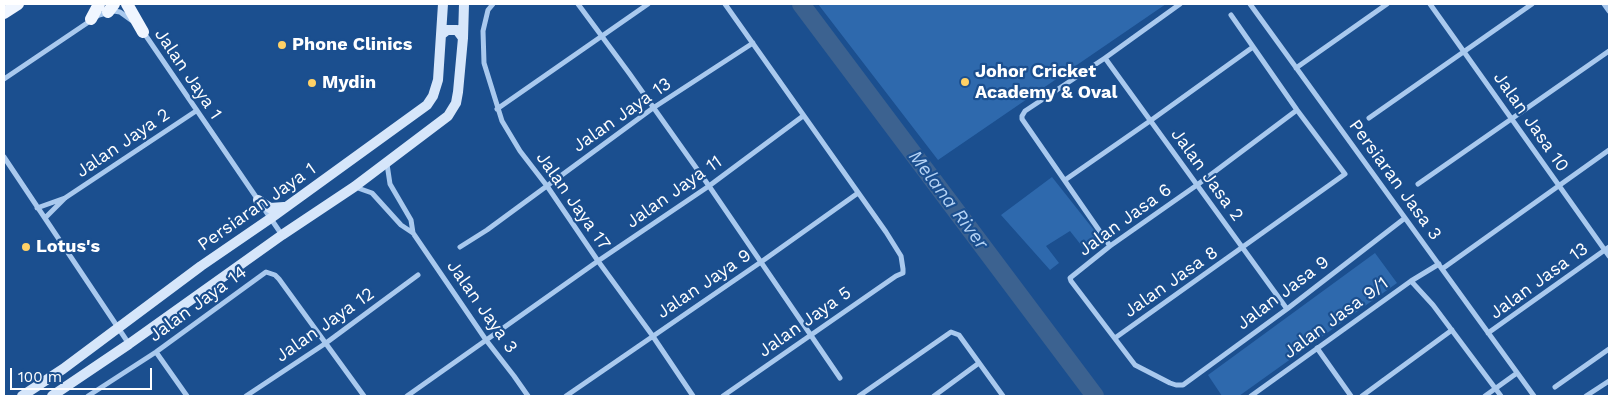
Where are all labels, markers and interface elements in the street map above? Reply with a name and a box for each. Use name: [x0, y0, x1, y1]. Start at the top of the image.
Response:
street label: Jalan Jaya 1: [150, 24, 226, 124]
place label: Phone Clinics: [292, 34, 412, 56]
marker: Phone Clinics: [276, 39, 288, 51]
place label: Johor Cricket Academy & Oval: [975, 61, 1117, 104]
street label: Jalan Jasa 10: [1489, 68, 1573, 176]
place label: Mydin: [322, 72, 376, 94]
street label: Jalan Jaya 13: [569, 73, 675, 157]
marker: Johor Cricket Academy & Oval: [959, 76, 971, 88]
marker: Mydin: [306, 77, 318, 89]
street label: Jalan Jaya 2: [72, 104, 174, 182]
street label: Persiaran Jasa 3: [1344, 116, 1446, 244]
street label: Jalan Jasa 2: [1166, 124, 1248, 226]
water label: Melana River: [903, 146, 993, 254]
street label: Jalan Jaya 17: [531, 148, 615, 254]
street label: Jalan Jaya 11: [622, 151, 726, 233]
street label: Persiaran Jaya 1: [194, 158, 320, 256]
street label: Jalan Jasa 6: [1074, 179, 1176, 261]
place label: Lotus's: [36, 236, 100, 258]
street label: Jalan Jasa 13: [1486, 238, 1592, 324]
marker: Lotus's: [20, 241, 32, 253]
street label: Jalan Jasa 8: [1120, 242, 1222, 322]
street label: Jalan Jaya 9: [653, 245, 755, 323]
street label: Jalan Jasa 9: [1233, 251, 1333, 335]
street label: Jalan Jaya 3: [442, 256, 522, 358]
street label: Jalan Jaya 14: [145, 261, 251, 347]
street label: Jalan Jasa 9/1: [1279, 273, 1393, 363]
street label: Jalan Jaya 5: [754, 282, 856, 362]
street label: Jalan Jaya 12: [272, 283, 378, 367]
scale bar: [12, 358, 155, 390]
text: 100 m: [18, 368, 62, 386]

